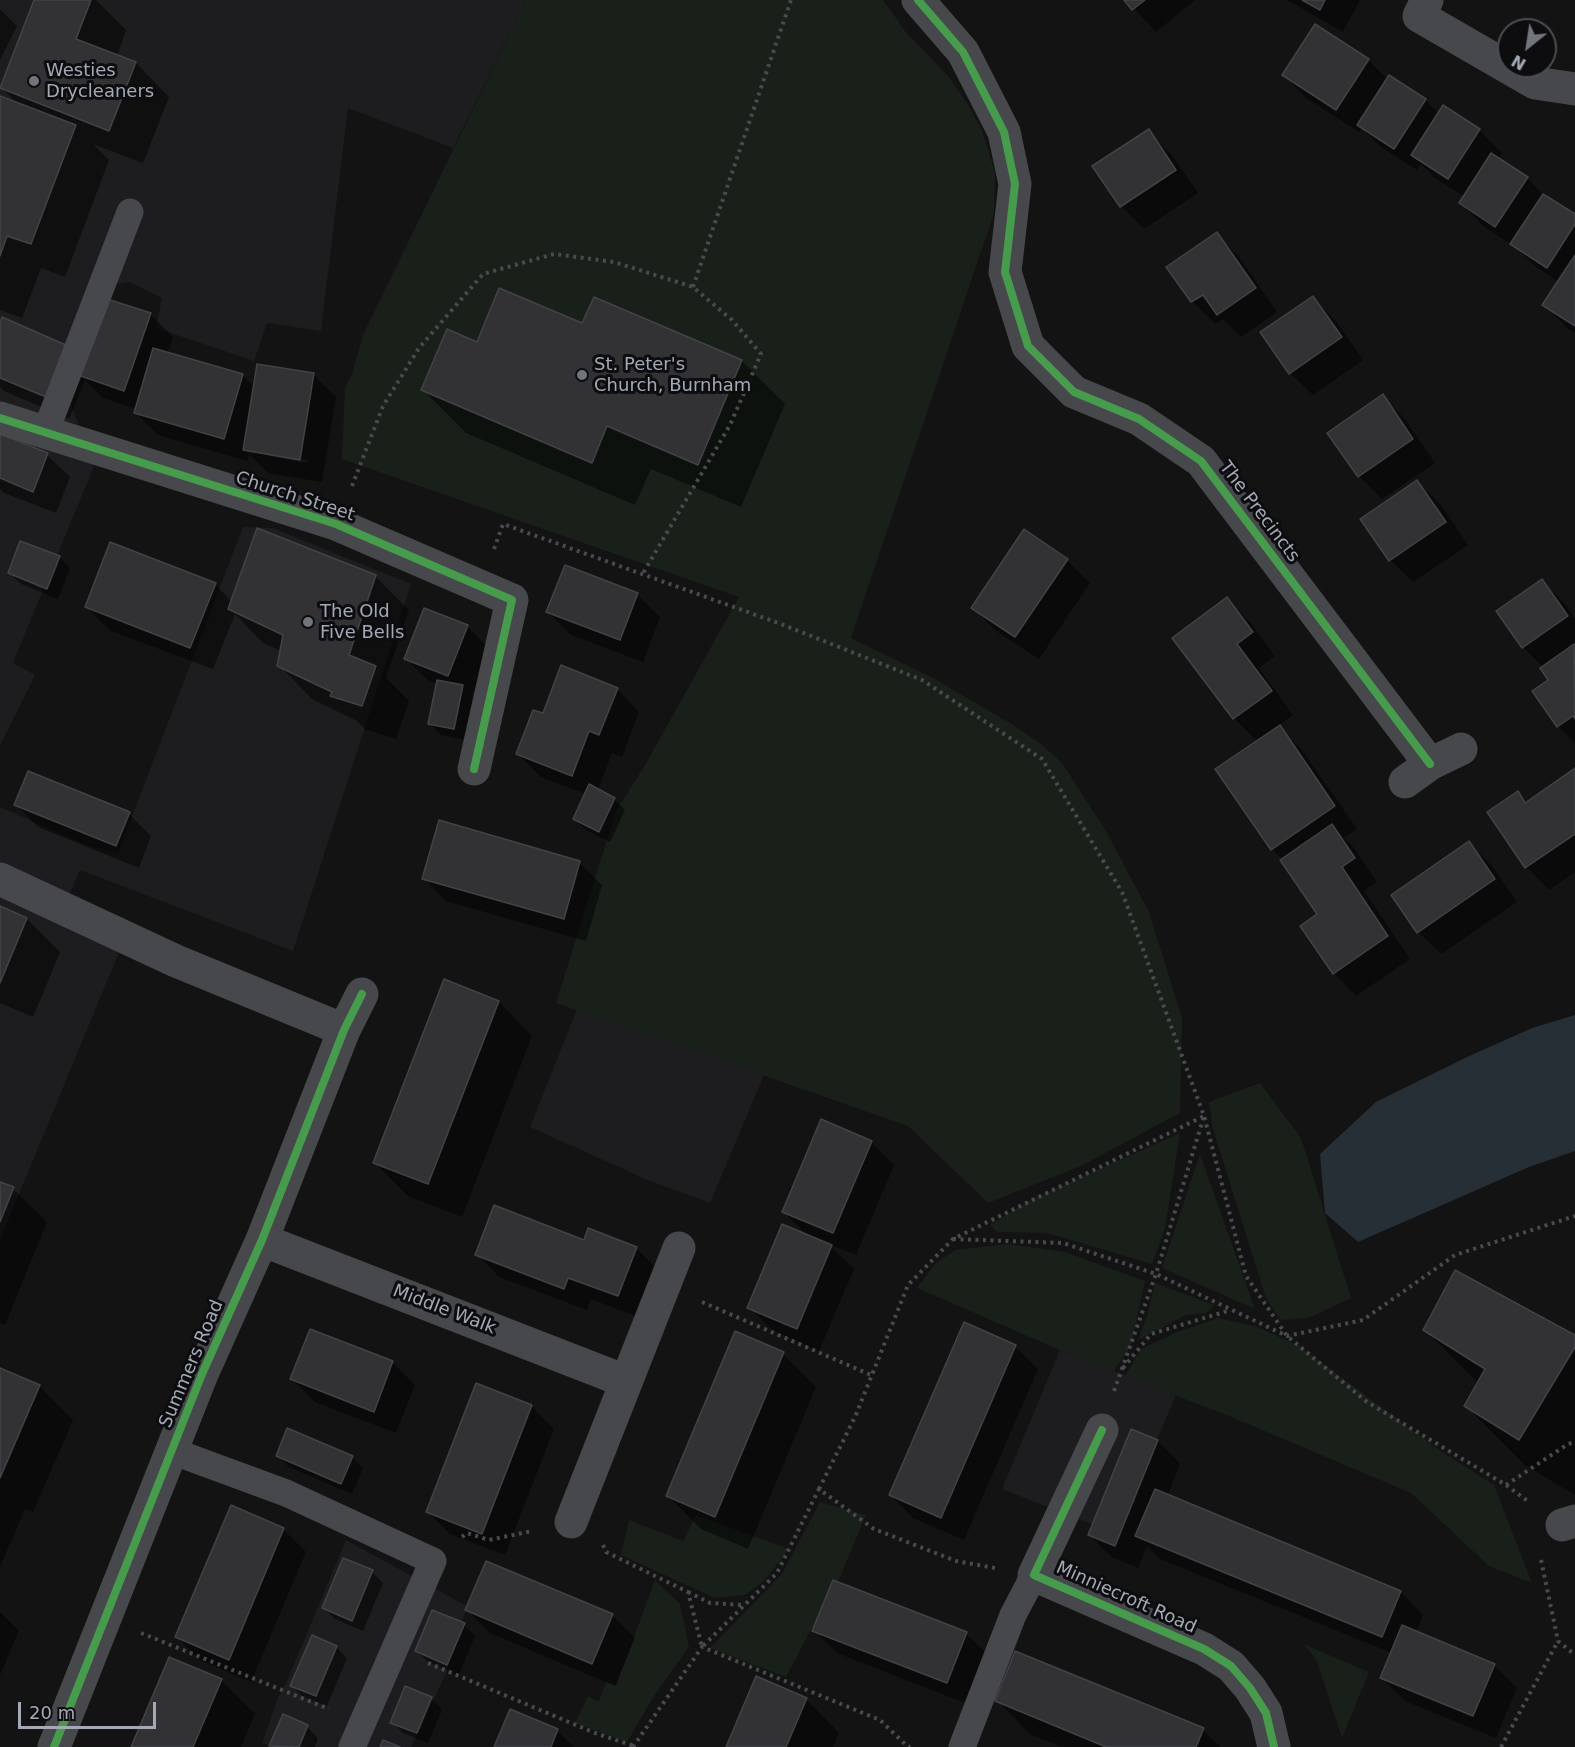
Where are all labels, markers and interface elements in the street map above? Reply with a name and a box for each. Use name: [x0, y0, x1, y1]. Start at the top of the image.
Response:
north arrow: [1497, 18, 1557, 78]
text: N: [1508, 51, 1529, 74]
place label: Westies Drycleaners: [46, 60, 154, 103]
marker: Westies Drycleaners: [27, 74, 41, 88]
place label: St. Peter's Church, Burnham: [594, 354, 751, 397]
marker: St. Peter's Church, Burnham: [575, 368, 589, 382]
street label: The Precincts: [1214, 457, 1304, 567]
street label: Church Street: [233, 468, 357, 526]
place label: The Old Five Bells: [320, 601, 404, 644]
marker: The Old Five Bells: [301, 615, 315, 629]
street label: Middle Walk: [390, 1281, 498, 1339]
street label: Summers Road: [155, 1297, 229, 1431]
street label: Minniecroft Road: [1052, 1557, 1200, 1639]
scale bar: [21, 1690, 159, 1728]
text: 20 m: [29, 1702, 75, 1723]

